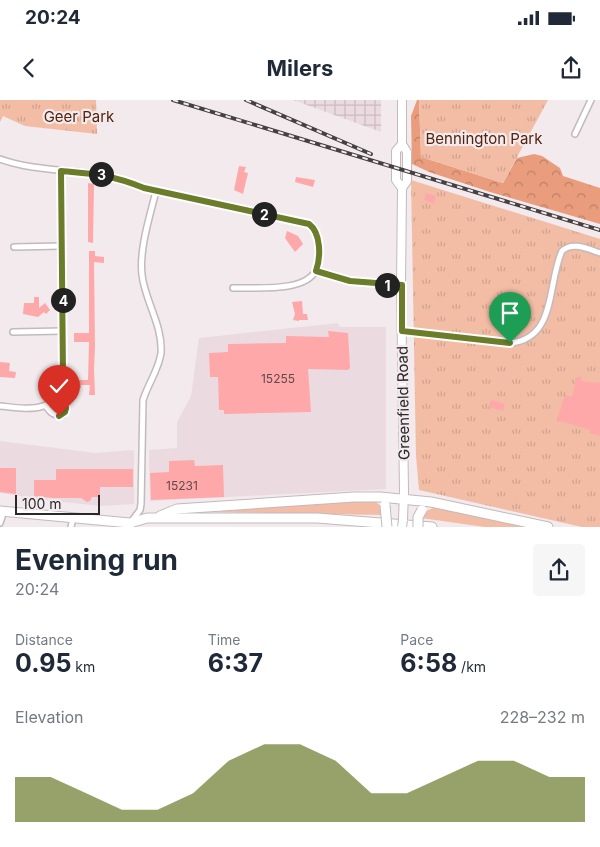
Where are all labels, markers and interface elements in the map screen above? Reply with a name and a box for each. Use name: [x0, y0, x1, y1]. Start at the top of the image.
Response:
text: 20:24: [25, 6, 81, 29]
icon: back: [15, 54, 43, 82]
icon: share: [557, 54, 585, 82]
text: Milers: [267, 55, 333, 81]
park label: Geer Park: [44, 107, 115, 126]
park label: Bennington Park: [426, 129, 543, 148]
pin: 3: [88, 162, 114, 186]
text: 3: [97, 166, 106, 183]
pin: 2: [252, 202, 276, 226]
text: 2: [260, 206, 269, 223]
pin: 1: [374, 272, 400, 298]
text: 1: [384, 277, 391, 294]
pin: 4: [50, 288, 76, 312]
text: 4: [59, 292, 68, 309]
pin: [489, 292, 531, 343]
icon: arrive: [496, 299, 524, 327]
street label: Greenfield Road: [393, 346, 413, 460]
pin: [38, 365, 80, 416]
house number: 15255: [261, 371, 295, 386]
icon: check: [45, 372, 73, 400]
house number: 15231: [166, 478, 198, 493]
scale bar: [15, 492, 100, 515]
text: 100 m: [22, 495, 62, 512]
text: Evening run: [15, 543, 178, 577]
button: share: [533, 544, 585, 596]
text: 20:24: [15, 579, 59, 599]
text: Distance: [15, 631, 73, 648]
text: Time: [208, 631, 241, 648]
text: Pace: [400, 631, 433, 648]
text: 0.95: [15, 648, 71, 678]
text: 6:37: [208, 648, 263, 678]
text: 6:58: [400, 648, 457, 678]
text: km: [71, 658, 95, 675]
text: /km: [457, 658, 486, 675]
text: Elevation: [15, 707, 84, 727]
text: 228–232 m: [500, 707, 585, 727]

